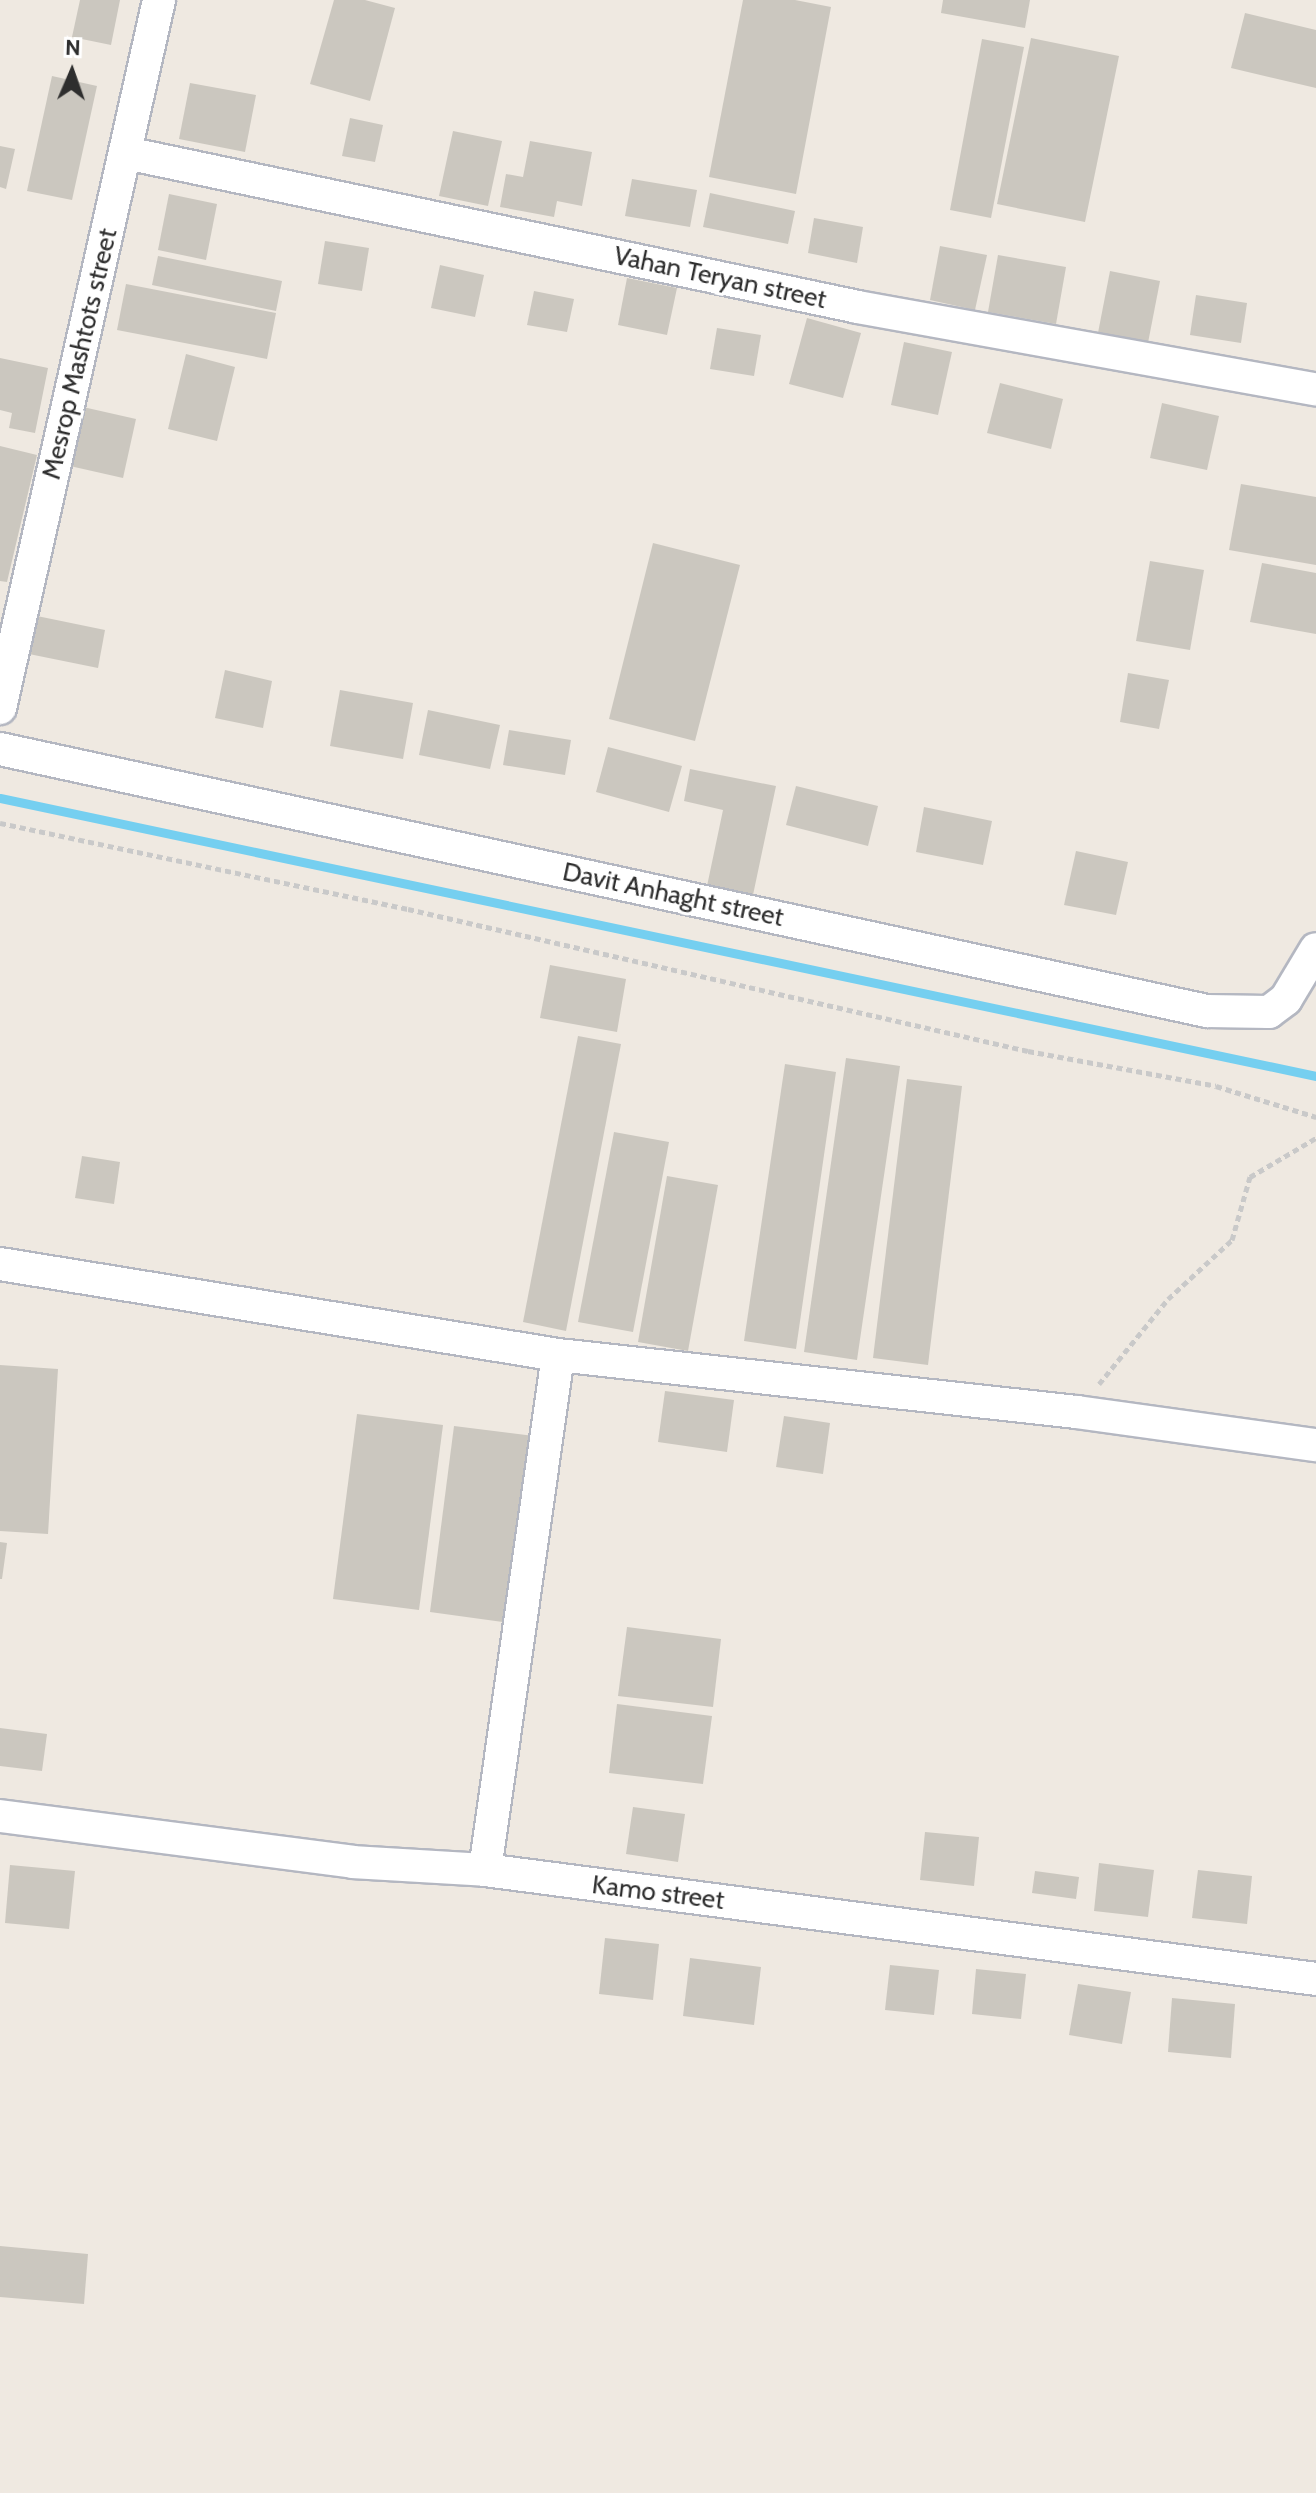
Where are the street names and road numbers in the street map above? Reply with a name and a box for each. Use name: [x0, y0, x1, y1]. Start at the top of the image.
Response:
street label: Mesrop Mashtots street: [36, 226, 124, 482]
street label: Vahan Teryan street: [611, 240, 829, 316]
street label: Davit Anhaght street: [560, 856, 786, 934]
street label: Kamo street: [590, 1869, 726, 1917]

